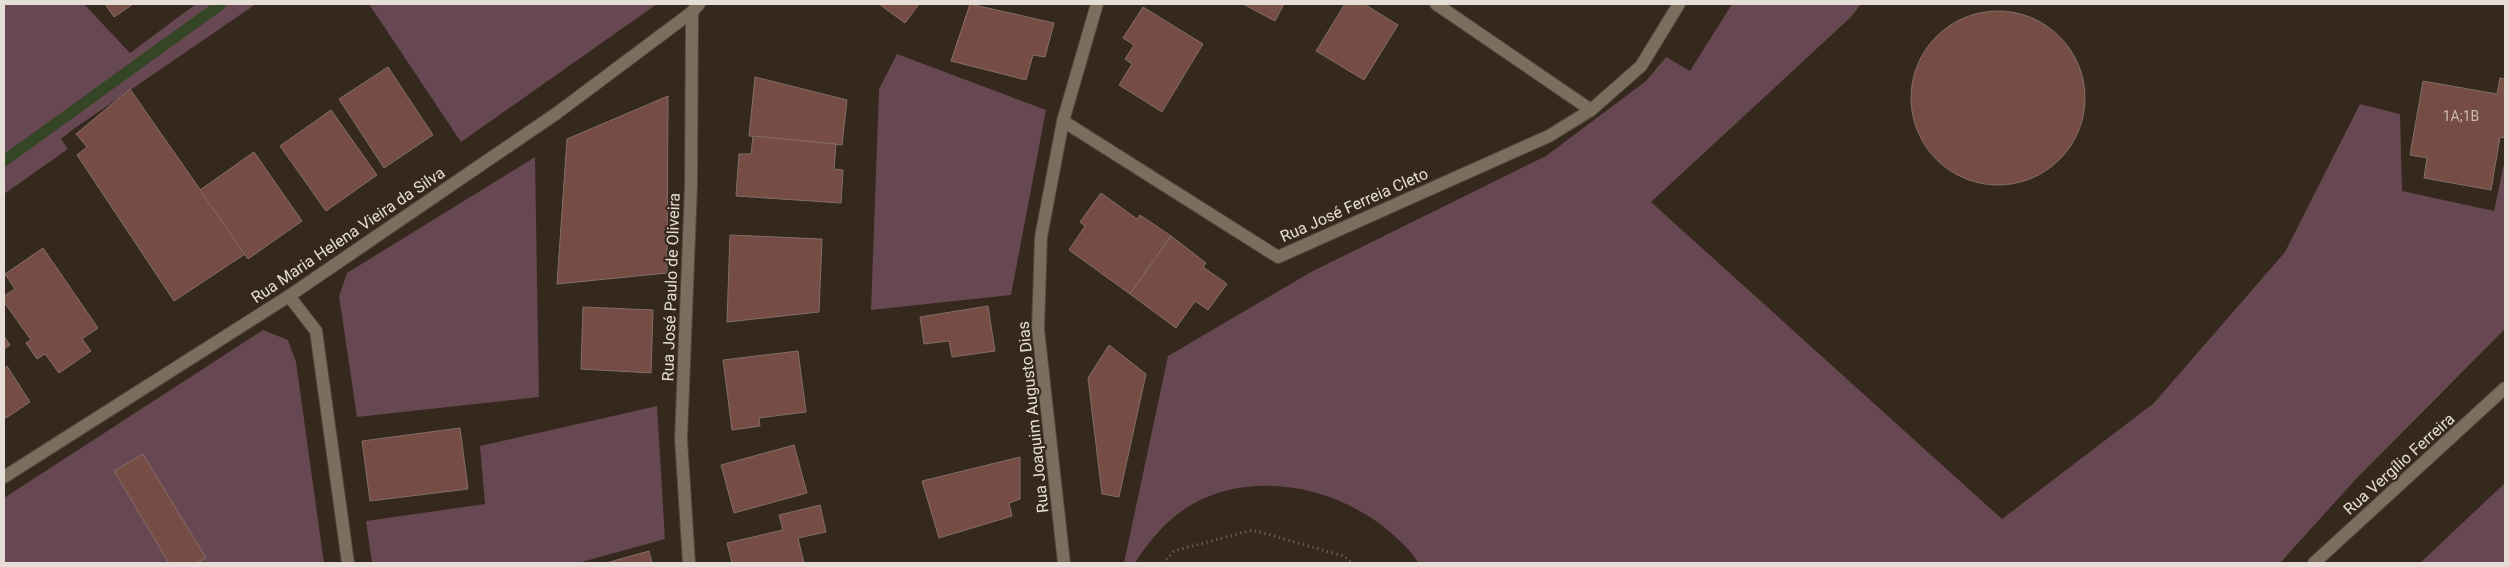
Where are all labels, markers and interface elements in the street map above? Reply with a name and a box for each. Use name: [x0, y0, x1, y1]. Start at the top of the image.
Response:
house number: 1A;1B: [2443, 108, 2479, 124]
street label: Rua Maria Helena Vieira da Silva: [248, 163, 448, 307]
street label: Rua José Ferreia Cleto: [1277, 164, 1431, 246]
street label: Rua José Paulo de Oliveira: [658, 192, 684, 382]
street label: Rua Joaquim Augusto Dias: [1013, 320, 1053, 514]
street label: Rua Vergílio Ferreira: [2340, 409, 2458, 519]

